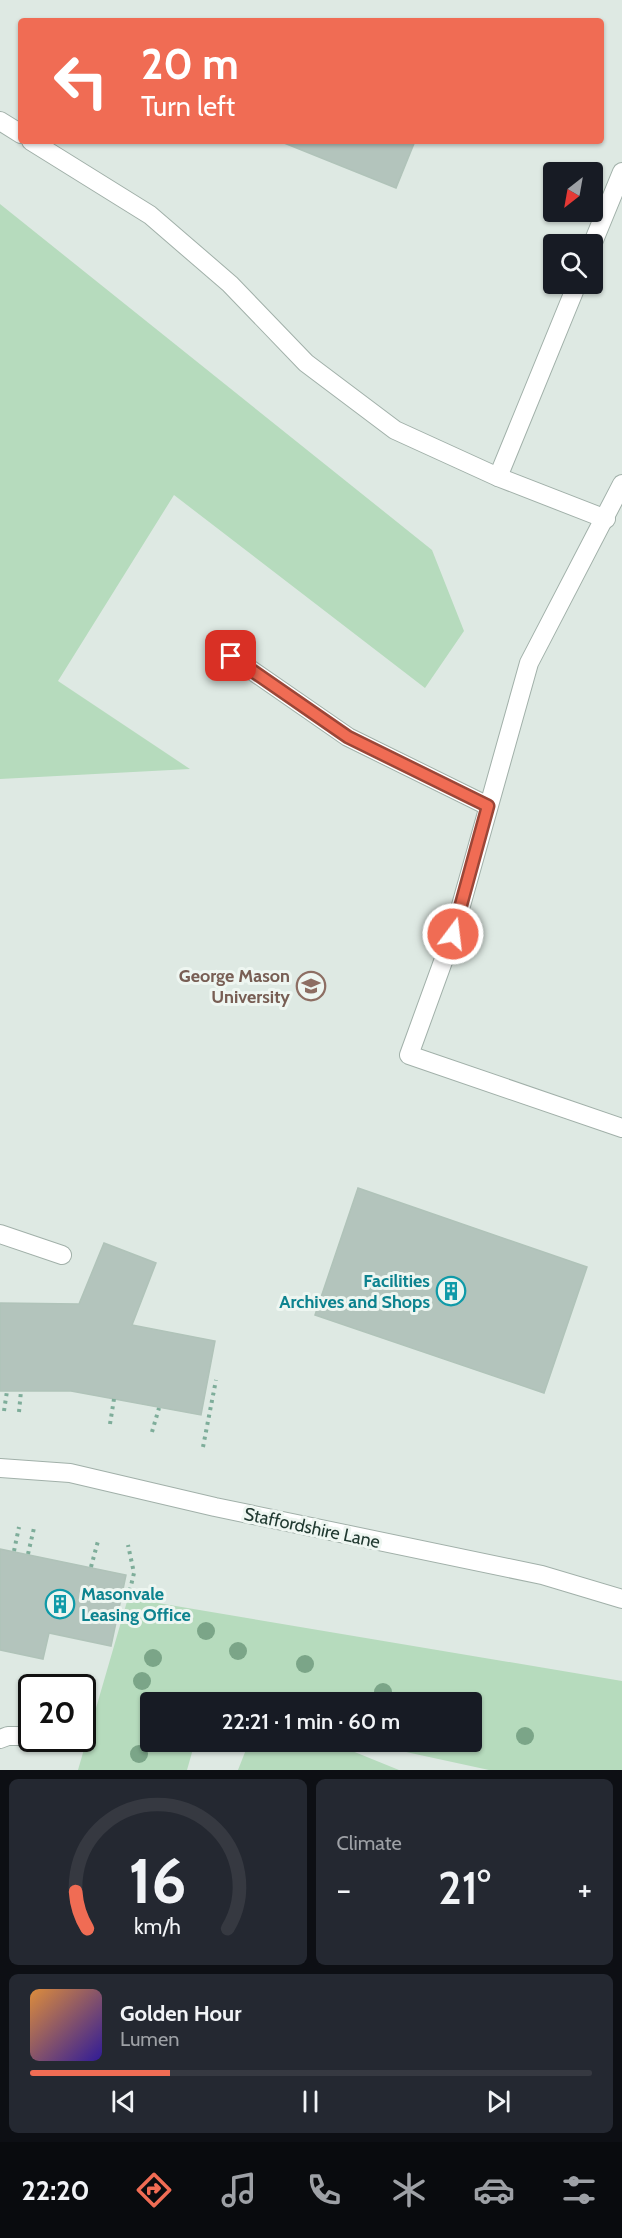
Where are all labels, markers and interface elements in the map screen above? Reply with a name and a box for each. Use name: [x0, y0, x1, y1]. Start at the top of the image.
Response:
text: 20 m: [141, 38, 239, 90]
icon: left: [42, 42, 120, 120]
text: Turn left: [141, 90, 235, 123]
north arrow: [543, 162, 603, 222]
map controls: [543, 162, 603, 294]
button: search: [543, 234, 603, 294]
pin: [205, 630, 256, 681]
icon: arrive: [214, 639, 247, 672]
position arrow: [421, 902, 485, 966]
place label: George Mason University: [179, 965, 290, 1008]
school or university icon: George Mason University: [295, 970, 327, 1002]
place label: Facilities Archives and Shops: [279, 1270, 430, 1313]
building icon: Facilities Archives and Shops: [435, 1275, 467, 1307]
street label: Staffordshire Lane: [242, 1503, 382, 1553]
place label: Masonvale Leasing Office: [81, 1583, 191, 1626]
building icon: Masonvale Leasing Office: [44, 1588, 76, 1620]
speed limit sign: 20: [18, 1674, 96, 1752]
text: 22:21 · 1 min · 60 m: [222, 1708, 400, 1735]
text: Climate: [337, 1831, 402, 1855]
text: 16: [129, 1843, 187, 1919]
text: 21°: [438, 1861, 491, 1915]
text: −: [337, 1869, 351, 1909]
text: +: [577, 1869, 592, 1909]
text: km/h: [134, 1913, 181, 1939]
text: Golden Hour: [120, 2000, 241, 2027]
text: Lumen: [120, 2027, 179, 2051]
icon: previous: [107, 2085, 140, 2118]
icon: pause: [294, 2085, 327, 2118]
icon: next: [482, 2085, 515, 2118]
icon: directions: [133, 2169, 175, 2211]
icon: music: [218, 2169, 260, 2211]
icon: phone: [303, 2169, 345, 2211]
icon: climate: [388, 2169, 430, 2211]
icon: car: [473, 2169, 515, 2211]
icon: filters: [558, 2169, 600, 2211]
text: 22:20: [22, 2174, 89, 2207]

